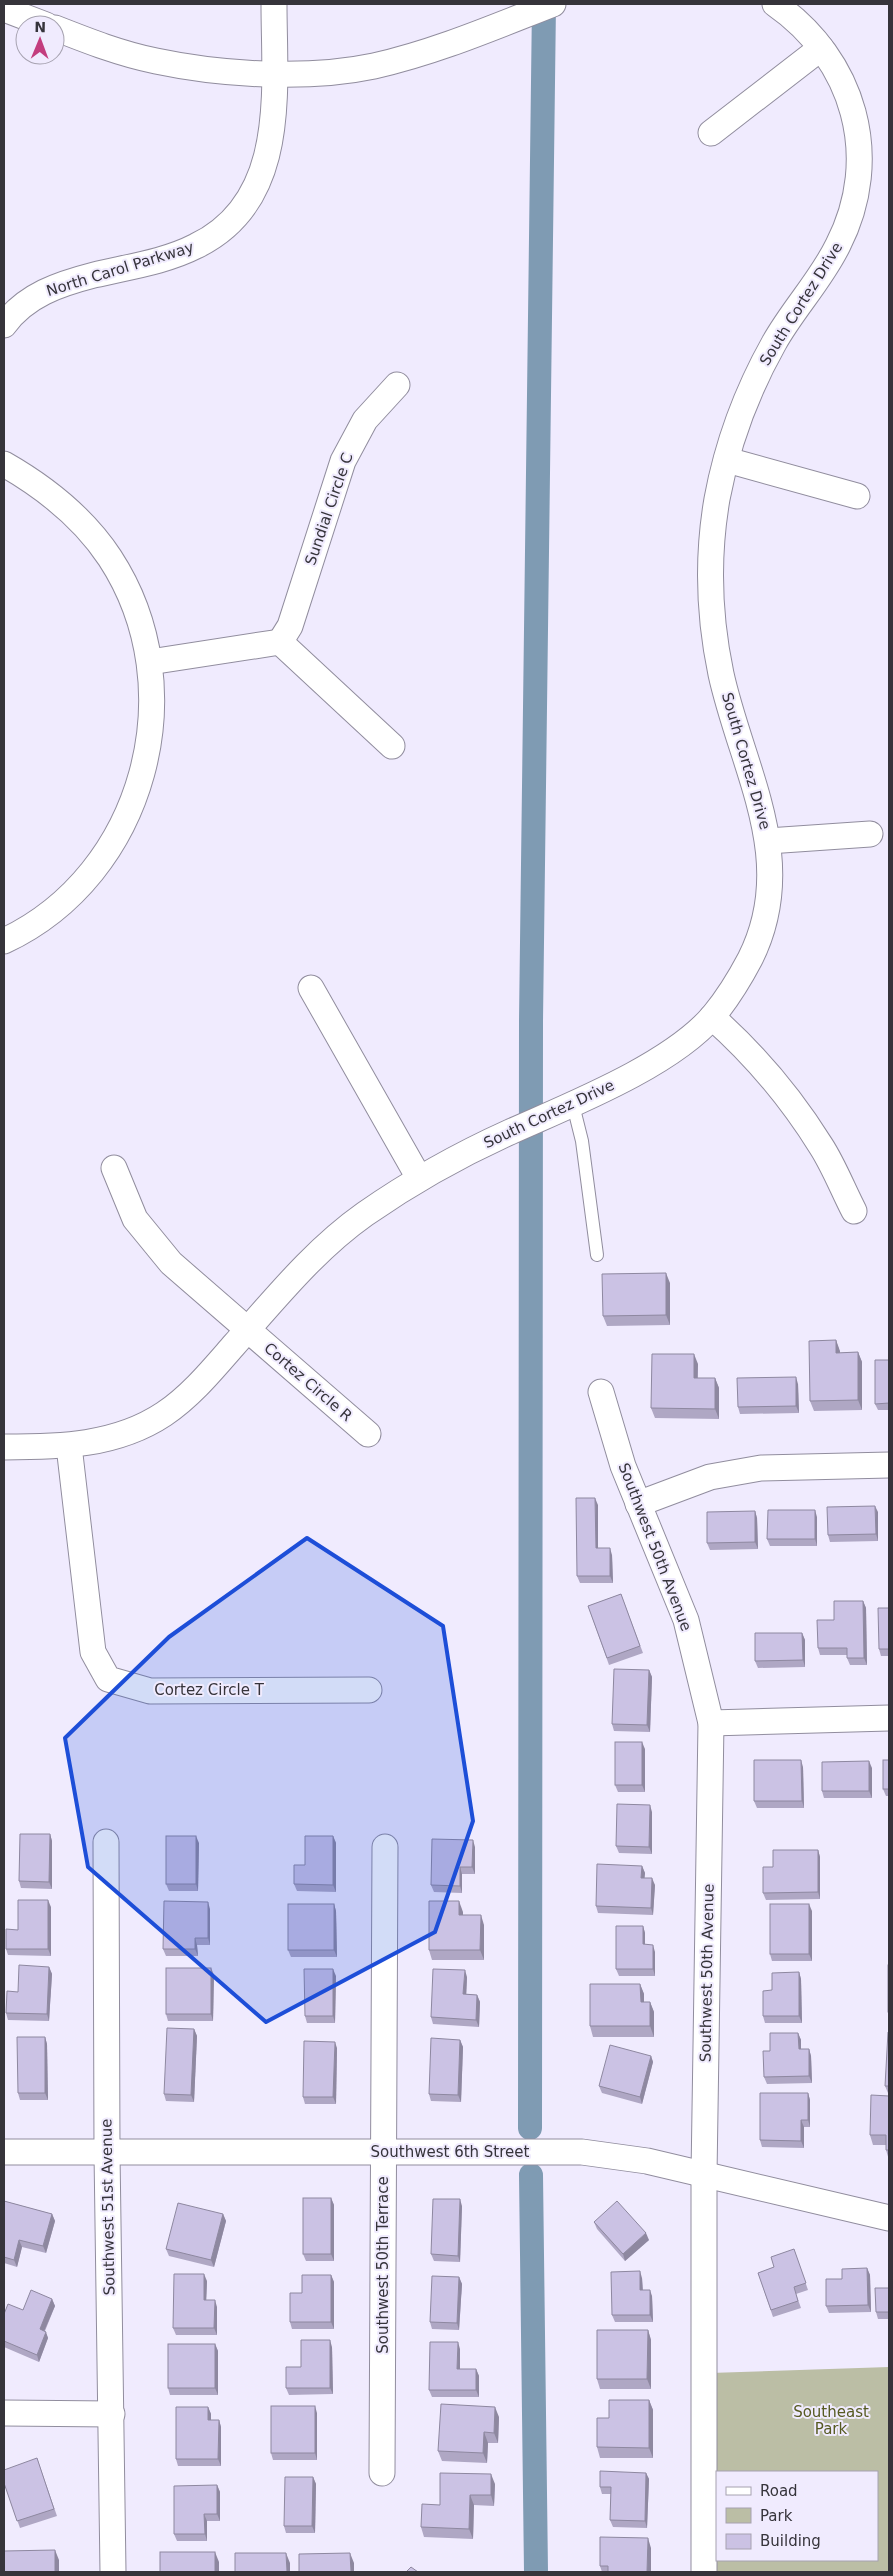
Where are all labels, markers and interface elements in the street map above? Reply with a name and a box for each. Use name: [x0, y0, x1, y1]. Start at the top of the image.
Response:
north arrow: [15, 15, 65, 65]
text: N: [34, 19, 46, 35]
street label: North Carol Parkway: [44, 238, 196, 300]
street label: South Cortez Drive: [756, 239, 846, 369]
street label: Sundial Circle C: [301, 450, 357, 568]
street label: South Cortez Drive: [718, 690, 774, 832]
street label: South Cortez Drive: [481, 1076, 617, 1152]
street label: Cortez Circle R: [260, 1339, 356, 1425]
street label: Southwest 50th Avenue: [615, 1460, 695, 1634]
street label: Cortez Circle T: [154, 1681, 265, 1699]
street label: Southwest 50th Avenue: [696, 1884, 718, 2062]
street label: Southwest 51st Avenue: [97, 2118, 119, 2296]
street label: Southwest 6th Street: [371, 2143, 530, 2161]
street label: Southwest 50th Terrace: [374, 2176, 392, 2354]
park label: Southeast Park: [793, 2403, 869, 2438]
legend: [716, 2471, 878, 2561]
text: Road: [760, 2482, 798, 2500]
text: Park: [760, 2507, 793, 2525]
text: Building: [760, 2532, 821, 2550]

